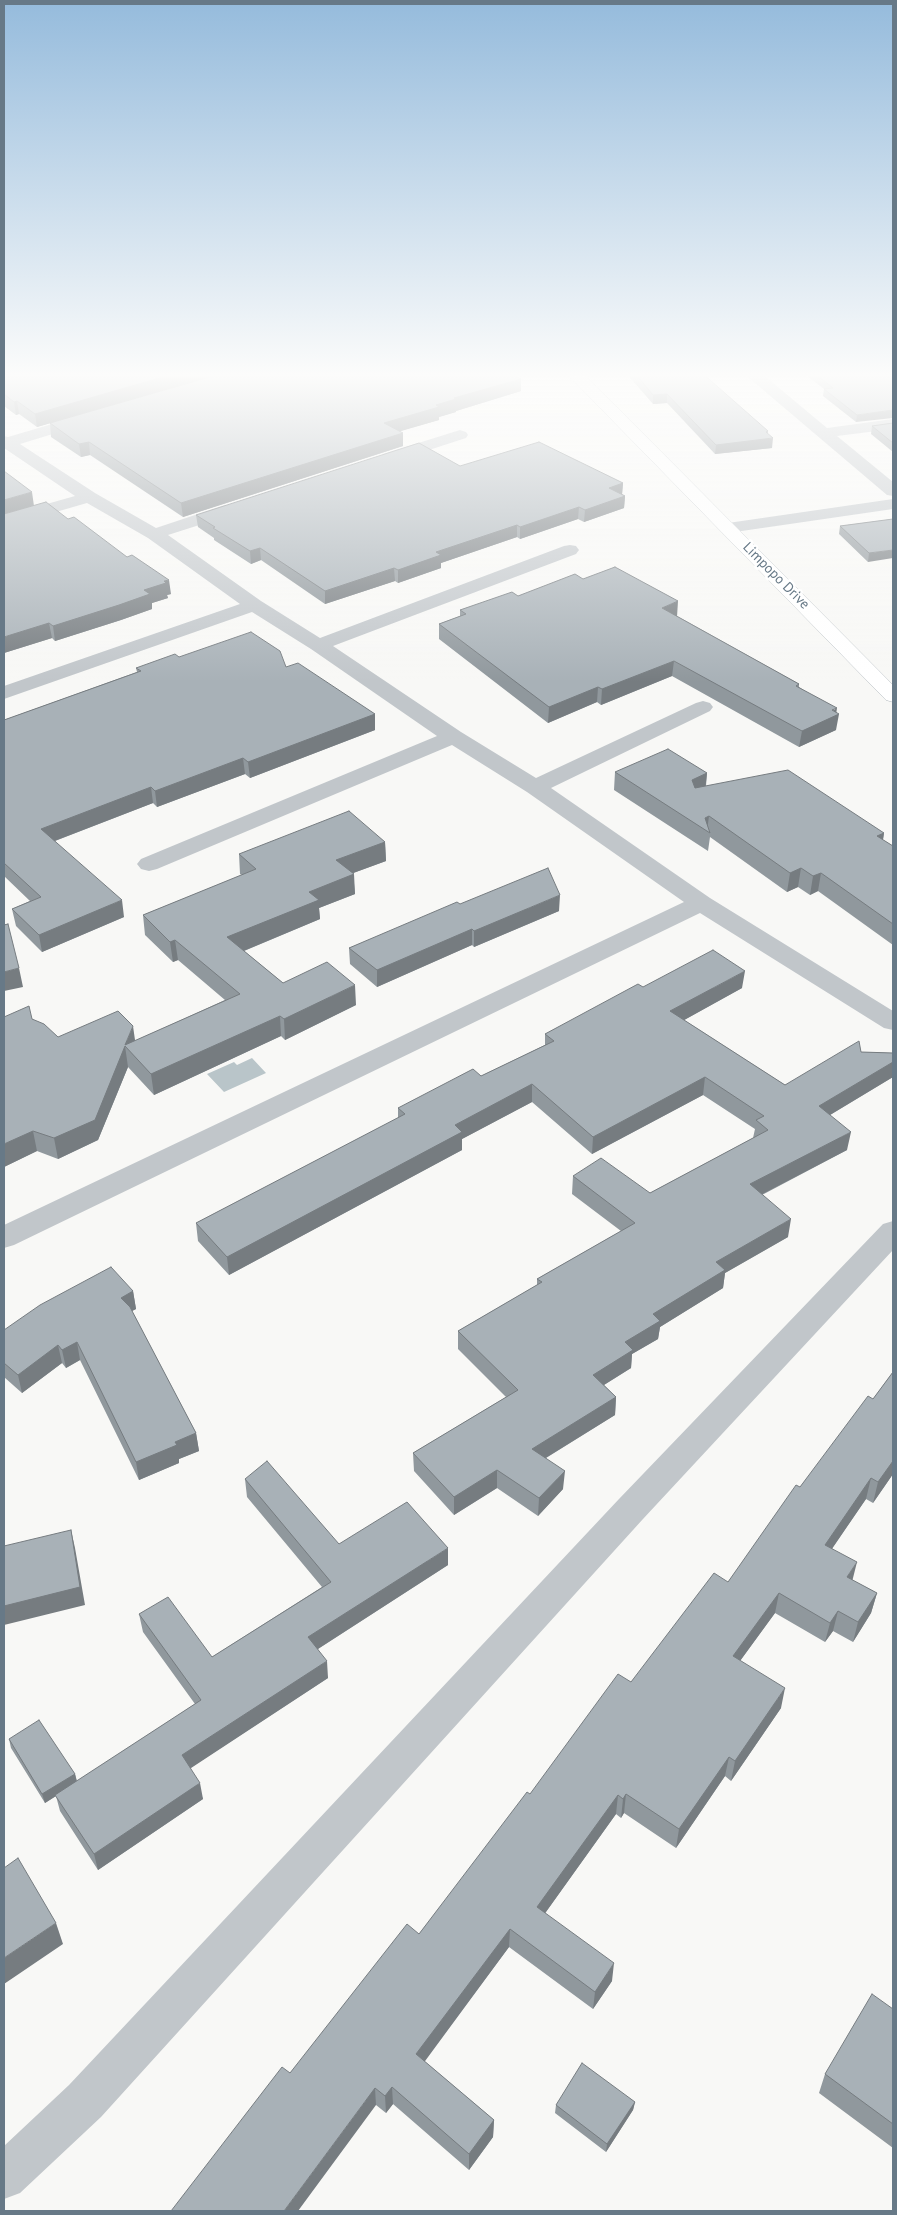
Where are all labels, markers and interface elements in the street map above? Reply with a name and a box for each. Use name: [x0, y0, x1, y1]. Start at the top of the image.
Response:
street label: Limpopo Drive: [739, 539, 813, 613]

